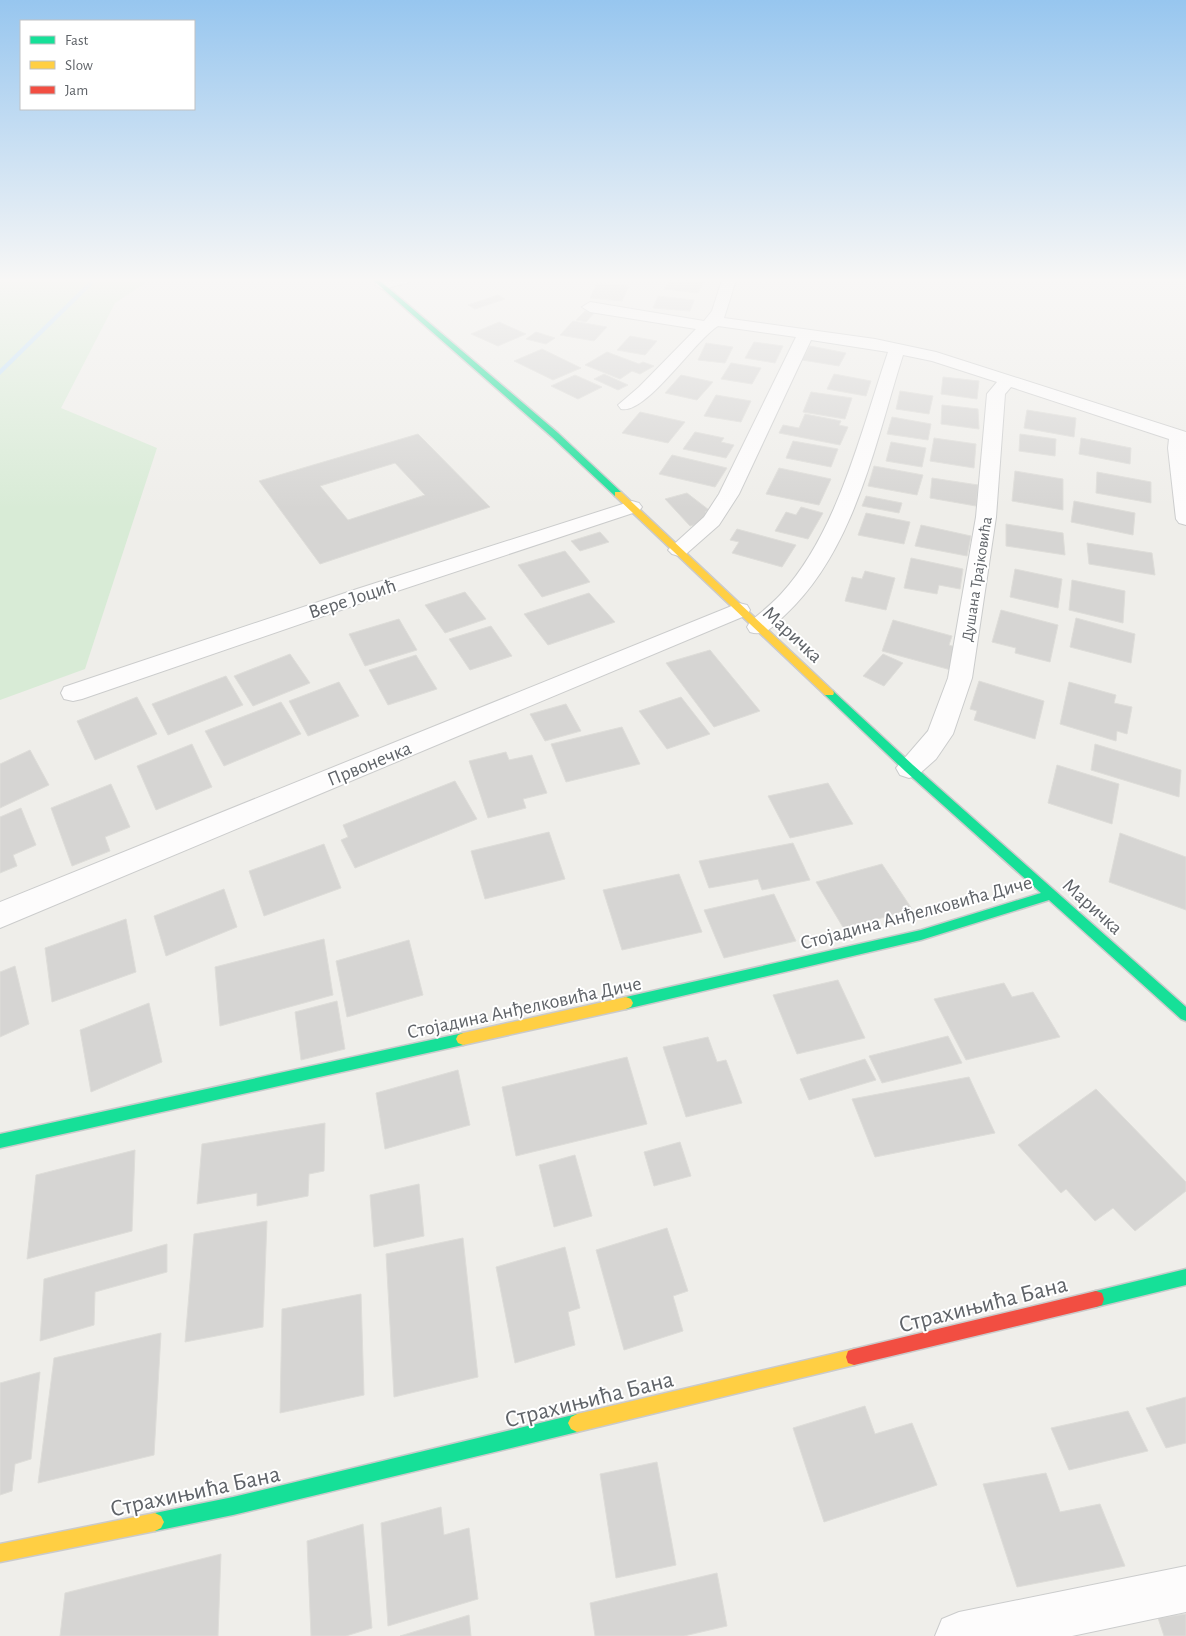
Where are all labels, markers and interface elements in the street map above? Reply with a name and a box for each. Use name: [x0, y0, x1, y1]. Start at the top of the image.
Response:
legend: [20, 20, 195, 110]
text: Fast: [65, 33, 89, 48]
text: Slow: [65, 58, 93, 73]
text: Jam: [65, 83, 88, 98]
street label: Душана Трајковића: [959, 516, 996, 643]
street label: Вере Јоцић: [306, 575, 399, 622]
street label: Маричка: [759, 603, 826, 667]
street label: Првонечка: [324, 738, 414, 790]
street label: Стојадина Анђелковића Диче: [798, 872, 1034, 954]
street label: Маричка: [1059, 875, 1126, 939]
street label: Стојадина Анђелковића Диче: [405, 973, 643, 1043]
street label: Страхињића Бана: [896, 1272, 1070, 1338]
street label: Страхињића Бана: [502, 1367, 676, 1433]
street label: Страхињића Бана: [108, 1462, 282, 1522]

